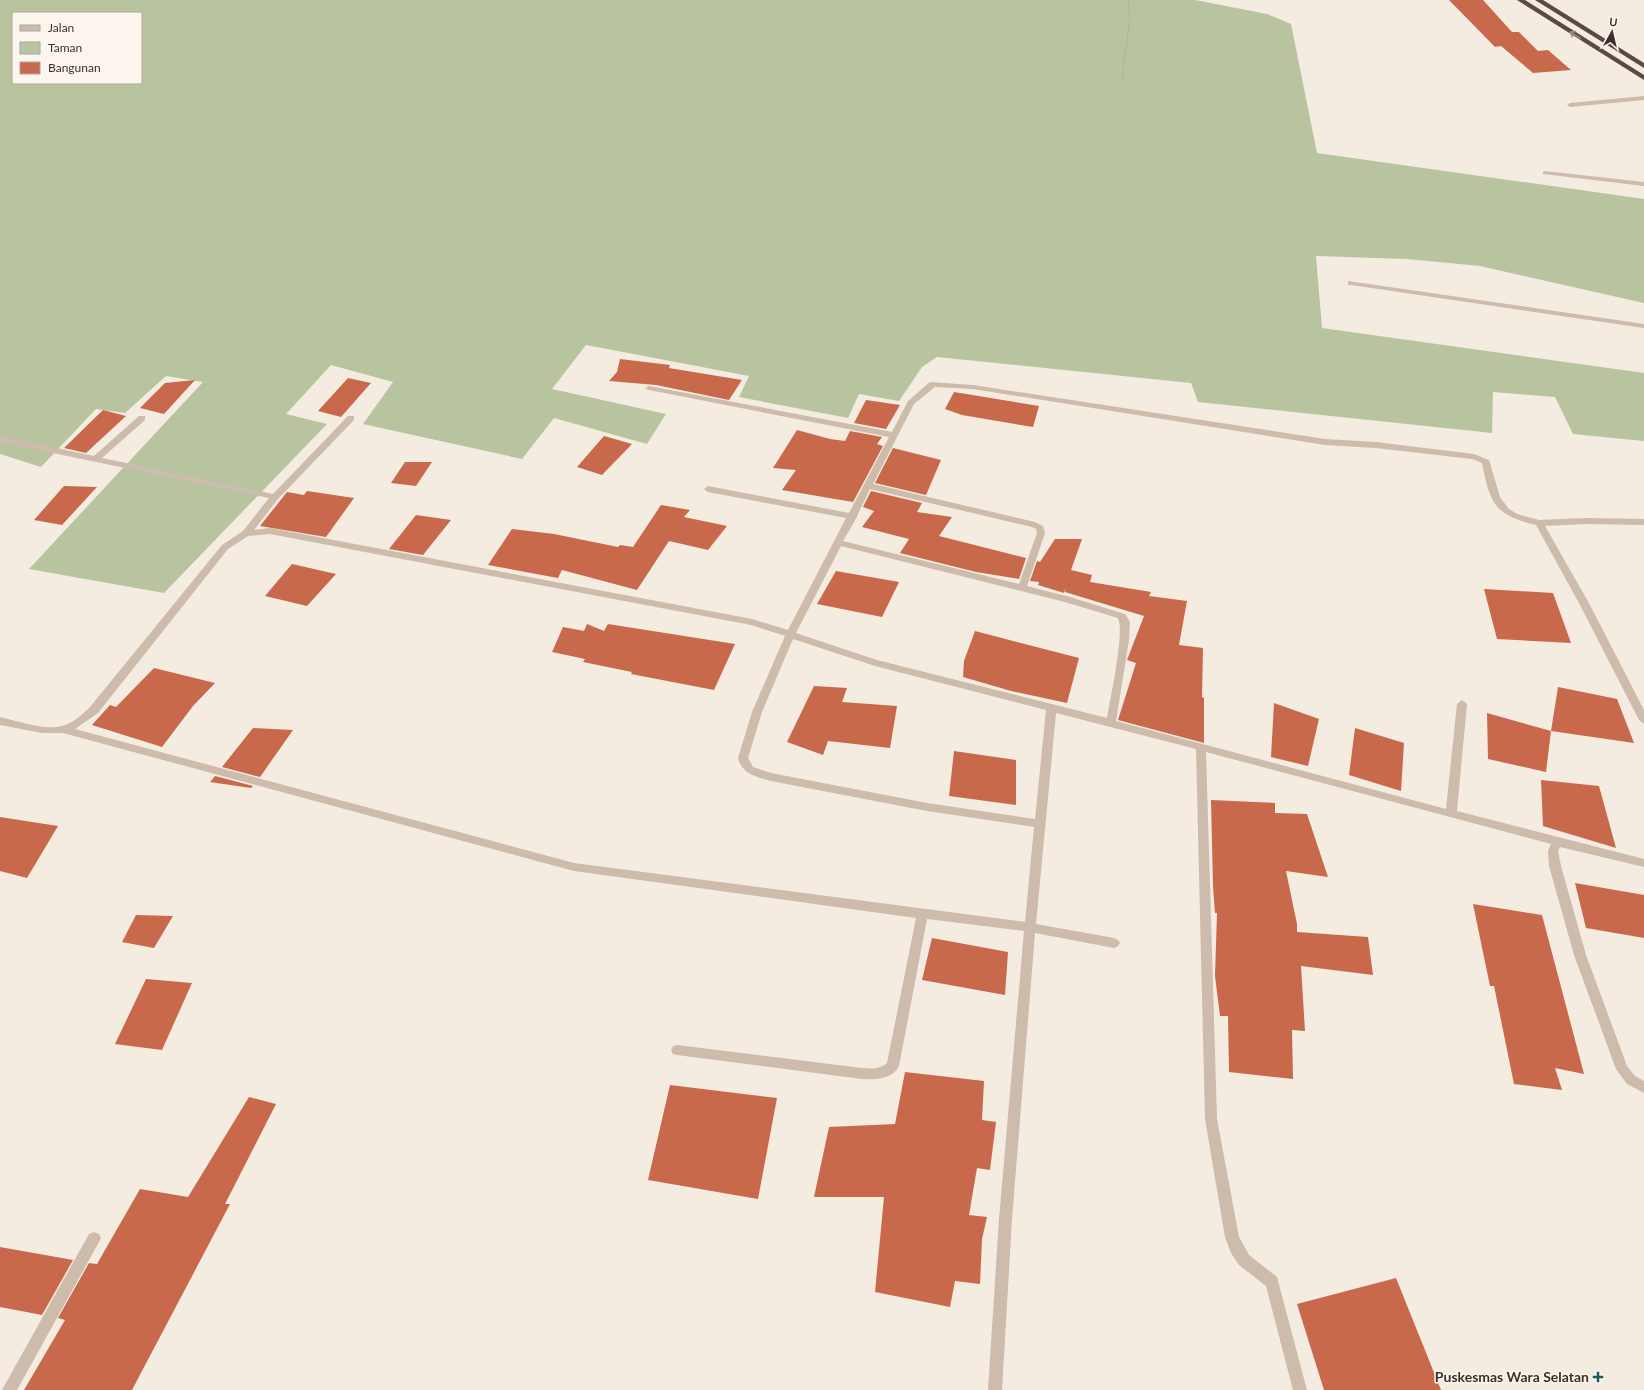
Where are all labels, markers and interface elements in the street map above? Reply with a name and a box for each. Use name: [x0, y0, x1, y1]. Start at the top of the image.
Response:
legend: [12, 12, 142, 84]
north arrow: [1592, 12, 1632, 52]
text: U: [1609, 15, 1618, 29]
text: Jalan: [48, 20, 74, 35]
one-way arrow: [1570, 31, 1581, 39]
text: Taman: [48, 40, 82, 55]
text: Bangunan: [48, 60, 101, 75]
place label: Puskesmas Wara Selatan: [1435, 1368, 1589, 1385]
marker: Puskesmas Wara Selatan: [1592, 1371, 1604, 1383]

